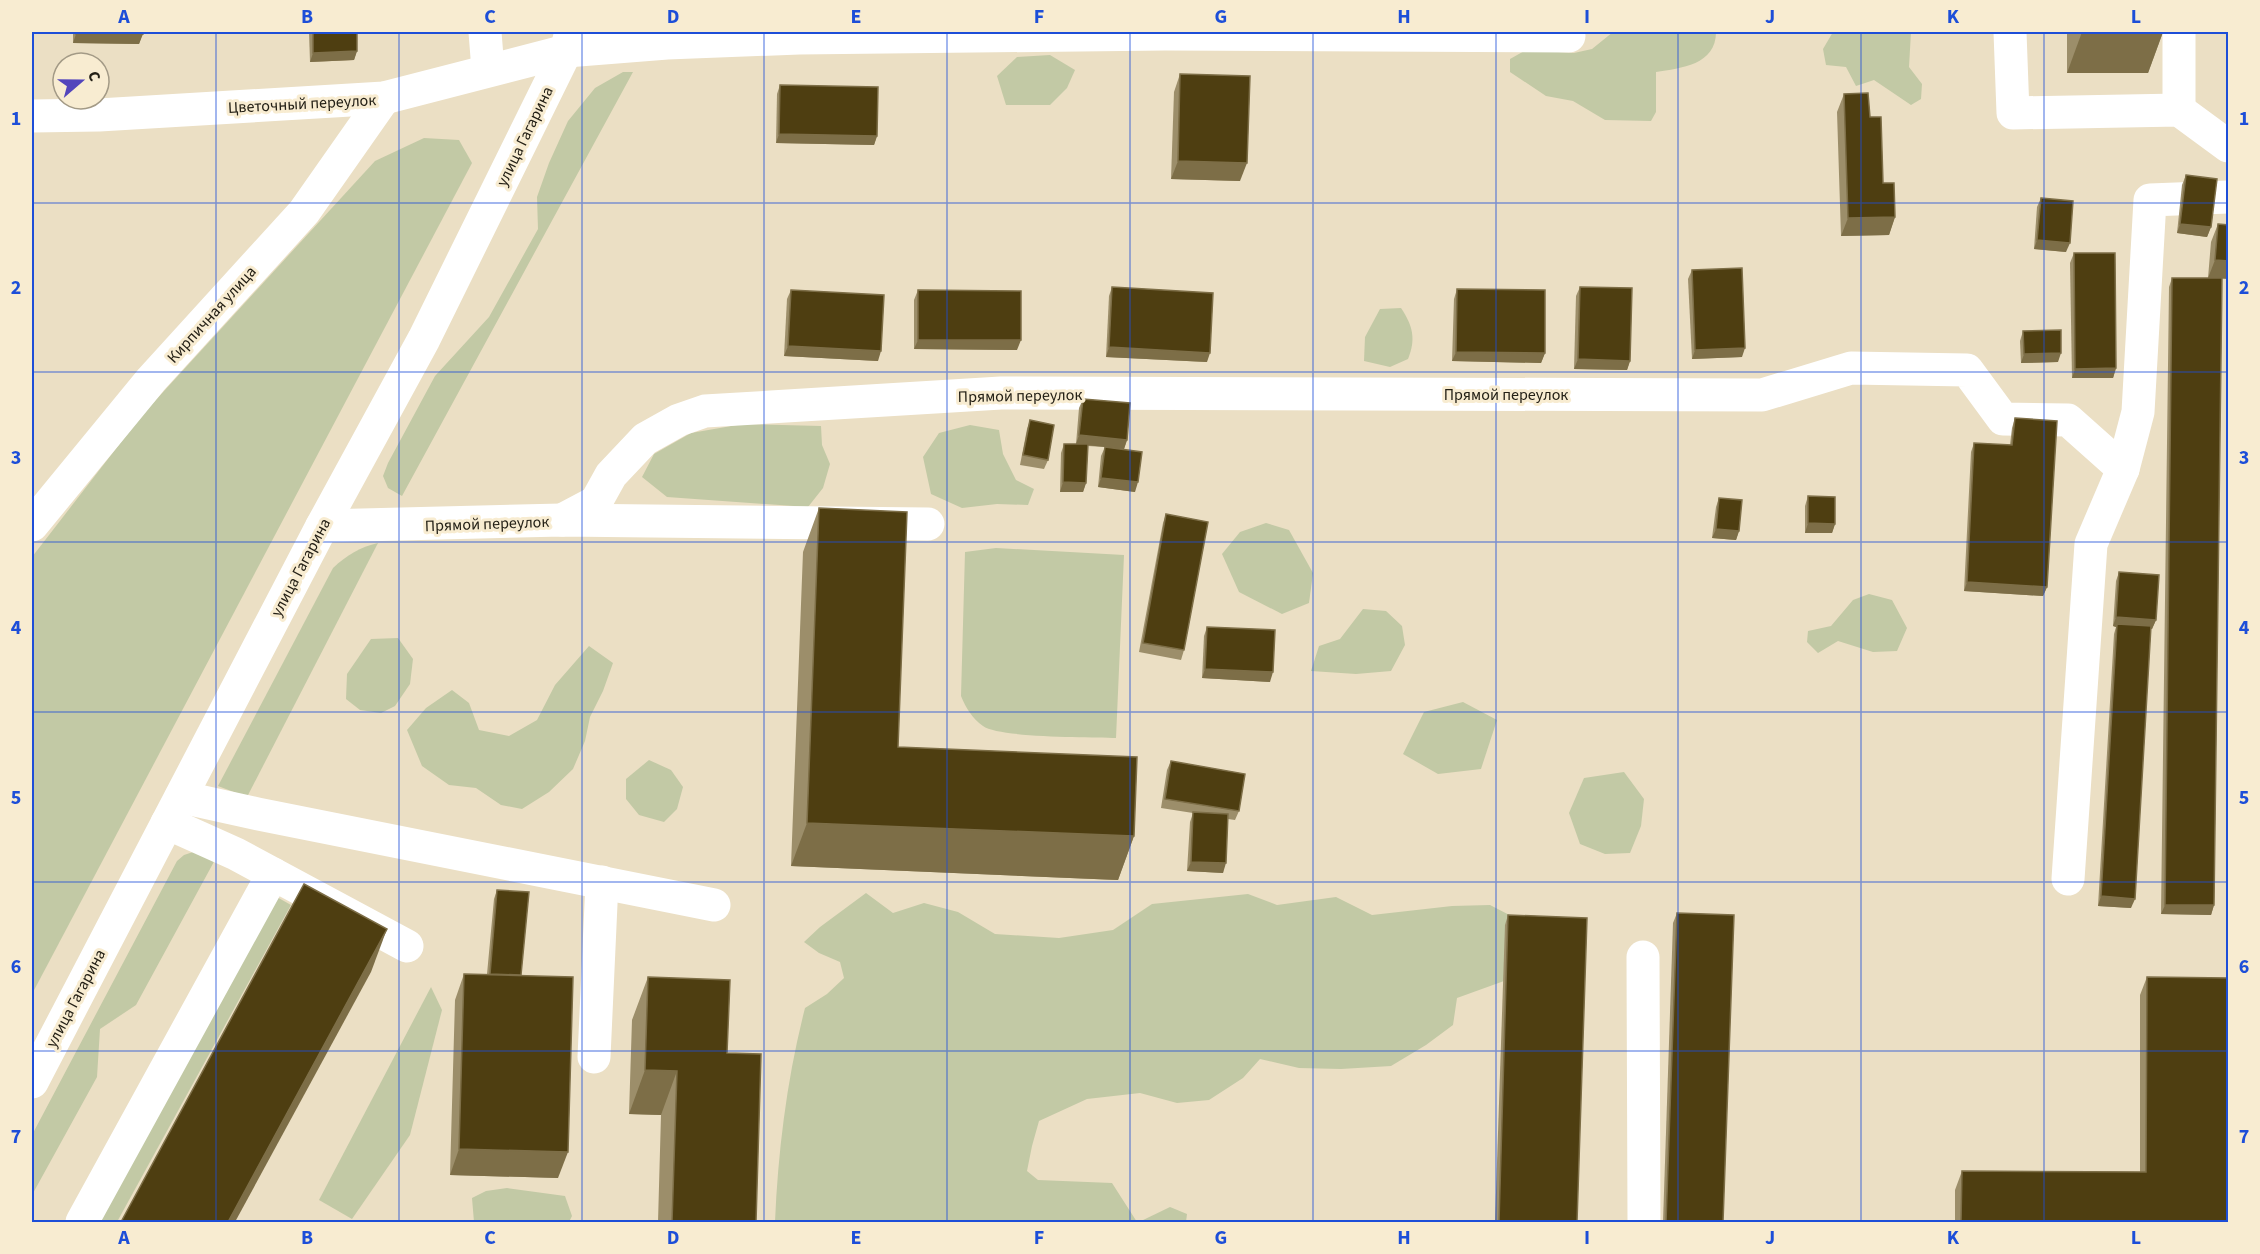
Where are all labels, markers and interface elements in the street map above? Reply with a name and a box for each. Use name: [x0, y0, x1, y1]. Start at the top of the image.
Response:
text: A: [117, 3, 130, 31]
text: B: [301, 3, 313, 31]
text: C: [484, 3, 496, 31]
text: D: [667, 3, 679, 31]
text: E: [851, 3, 861, 31]
text: F: [1034, 3, 1044, 31]
text: G: [1215, 3, 1227, 31]
text: H: [1397, 3, 1411, 31]
text: I: [1584, 3, 1590, 31]
text: J: [1765, 3, 1775, 31]
text: K: [1947, 3, 1960, 31]
text: L: [2131, 3, 2141, 31]
north arrow: [51, 51, 111, 111]
text: С: [82, 68, 106, 84]
street label: улица Гагарина: [491, 83, 559, 190]
street label: Цветочный переулок: [227, 89, 377, 119]
text: 1: [11, 105, 21, 133]
text: 1: [2239, 105, 2249, 133]
street label: Кирпичная улица: [162, 261, 261, 368]
text: 2: [11, 274, 21, 302]
text: 2: [2239, 274, 2249, 302]
street label: Прямой переулок: [958, 384, 1083, 408]
street label: Прямой переулок: [1444, 384, 1568, 406]
text: 3: [11, 444, 21, 472]
text: 3: [2239, 444, 2249, 472]
street label: Прямой переулок: [424, 511, 550, 537]
street label: улица Гагарина: [266, 514, 336, 621]
text: 4: [11, 614, 22, 642]
text: 4: [2239, 614, 2250, 642]
text: 5: [11, 784, 21, 812]
text: 5: [2239, 784, 2249, 812]
street label: улица Гагарина: [41, 945, 111, 1052]
text: 6: [11, 953, 21, 981]
text: 6: [2239, 953, 2249, 981]
text: 7: [11, 1123, 21, 1151]
text: 7: [2239, 1123, 2249, 1151]
text: A: [117, 1224, 130, 1252]
text: B: [301, 1224, 313, 1252]
text: C: [484, 1224, 496, 1252]
text: D: [667, 1224, 679, 1252]
text: E: [851, 1224, 861, 1252]
text: F: [1034, 1224, 1044, 1252]
text: G: [1215, 1224, 1227, 1252]
text: H: [1397, 1224, 1411, 1252]
text: I: [1584, 1224, 1590, 1252]
text: J: [1765, 1224, 1775, 1252]
text: K: [1947, 1224, 1960, 1252]
text: L: [2131, 1224, 2141, 1252]

